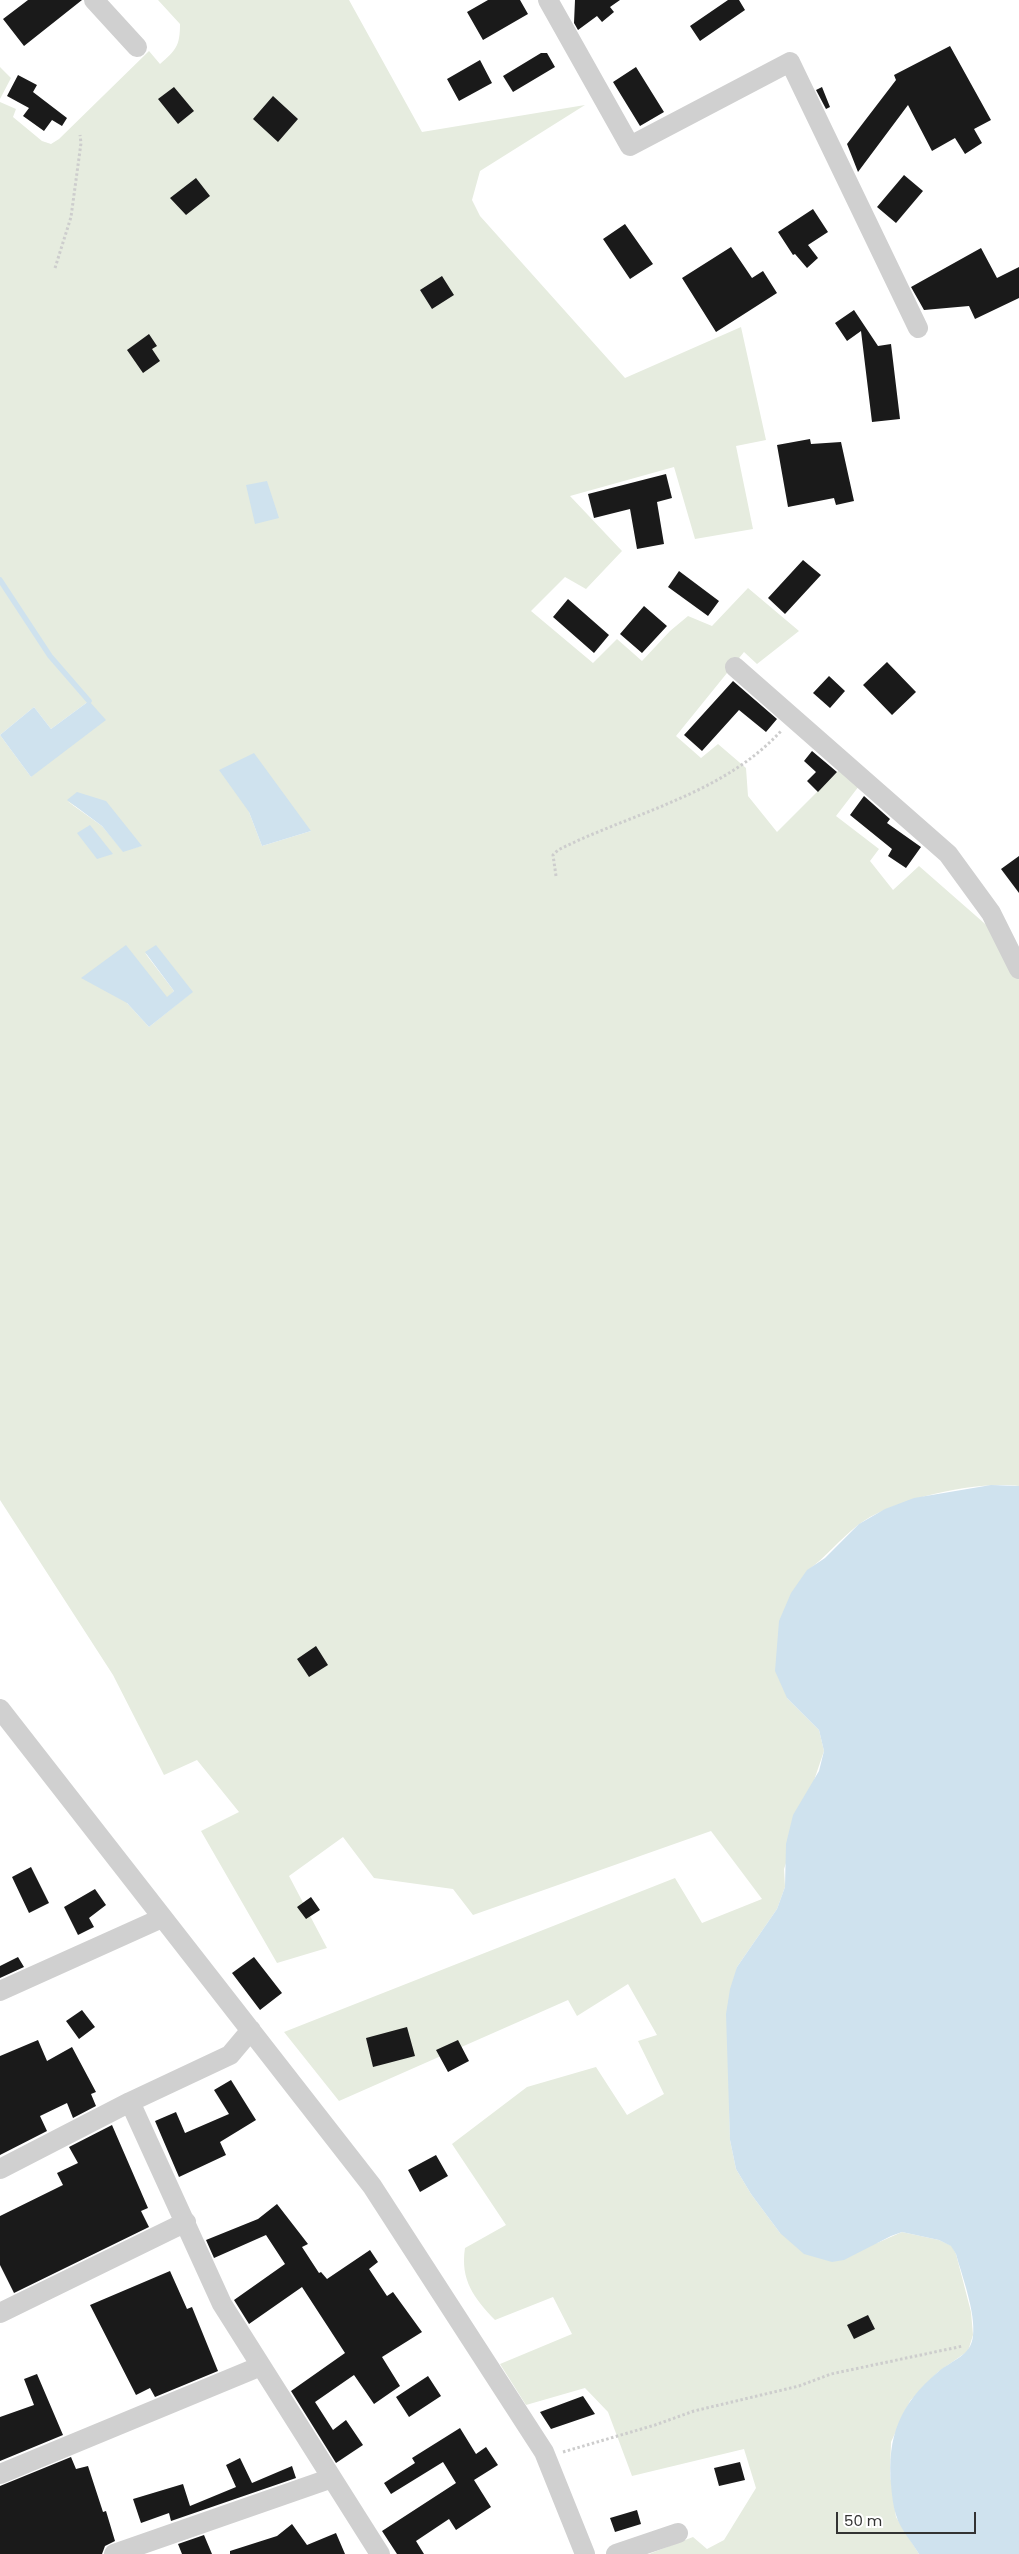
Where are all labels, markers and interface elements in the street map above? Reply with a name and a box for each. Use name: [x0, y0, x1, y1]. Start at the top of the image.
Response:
scale bar: [839, 2502, 979, 2534]
text: 50 m: [844, 2510, 882, 2531]

